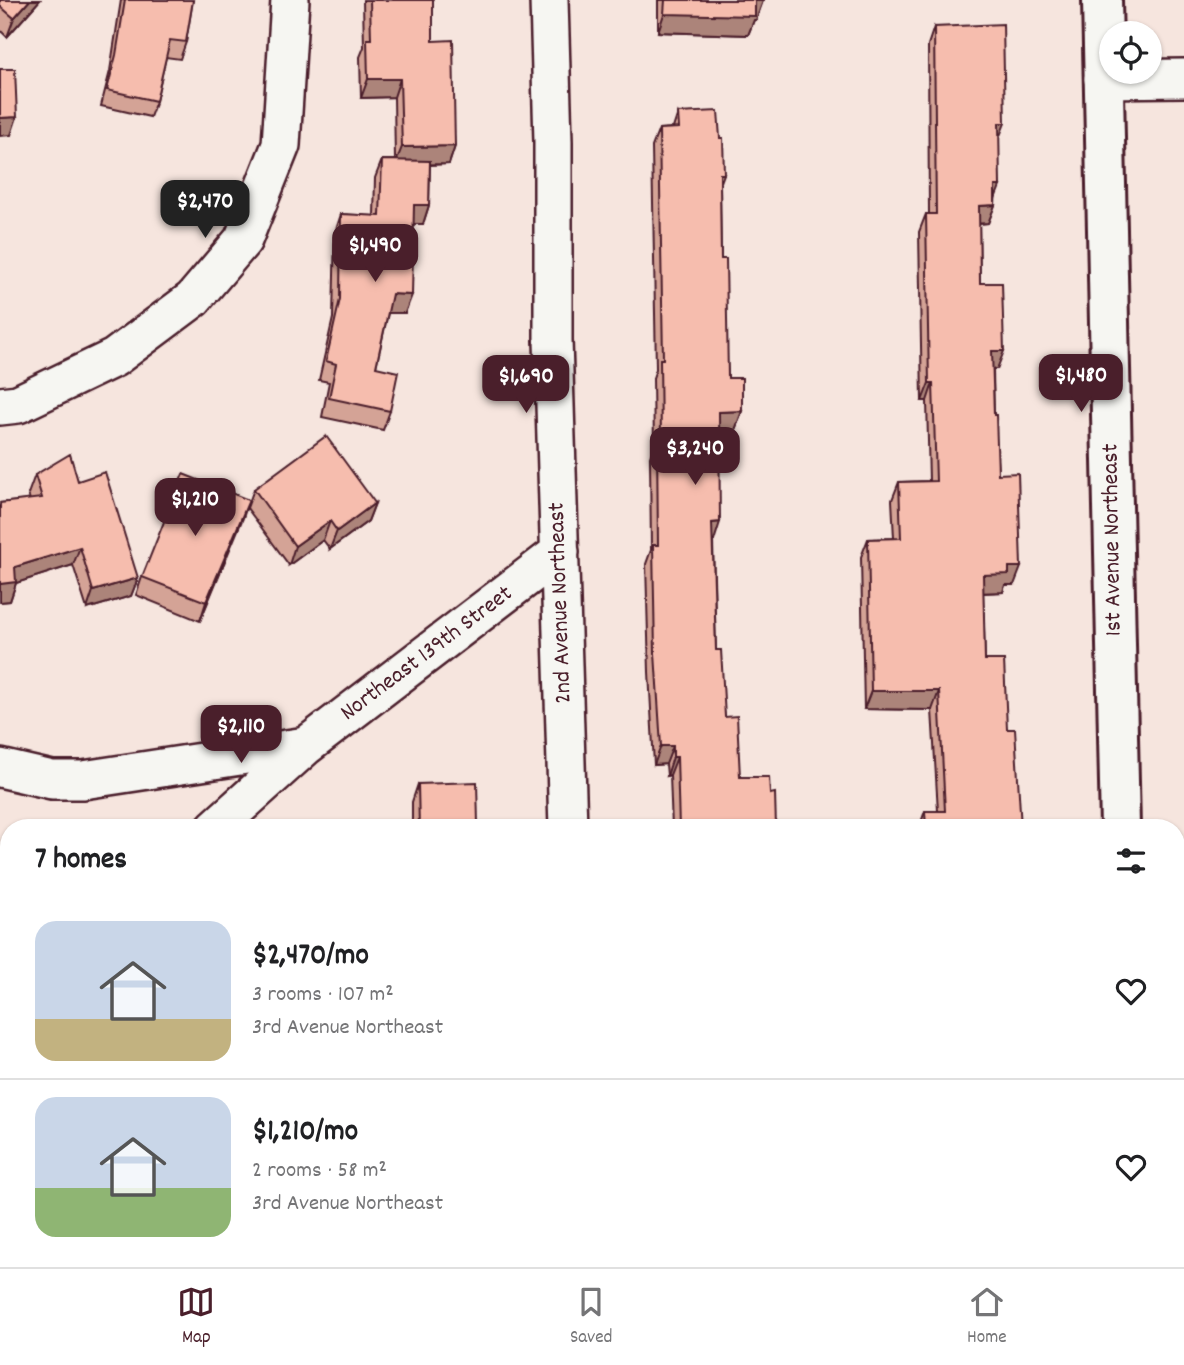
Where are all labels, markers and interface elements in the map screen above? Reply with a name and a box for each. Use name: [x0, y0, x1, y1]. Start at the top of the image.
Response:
map controls: [1099, 21, 1162, 84]
button: locate: [1099, 21, 1162, 84]
pin: $2,470: [148, 180, 262, 240]
text: $2,470: [177, 186, 233, 219]
pin: $1,490: [318, 224, 432, 284]
text: $1,490: [348, 230, 402, 263]
pin: $1,480: [1024, 354, 1138, 414]
pin: $1,690: [469, 356, 583, 415]
text: $1,480: [1055, 360, 1107, 393]
text: $1,690: [498, 361, 554, 394]
pin: $3,240: [638, 428, 752, 487]
text: $3,240: [666, 433, 724, 466]
street label: 1st Avenue Northeast: [1094, 443, 1132, 637]
pin: $1,210: [138, 478, 252, 538]
text: $1,210: [171, 484, 219, 517]
street label: 2nd Avenue Northeast: [540, 502, 582, 704]
street label: Northeast 139th Street: [334, 578, 520, 730]
pin: $2,110: [184, 706, 298, 765]
text: $2,110: [217, 711, 265, 744]
text: 7 homes: [35, 840, 127, 883]
icon: filters: [1112, 842, 1150, 880]
text: $2,470/mo: [252, 936, 369, 979]
icon: home: [91, 949, 175, 1033]
icon: heart: [1112, 972, 1150, 1010]
text: 3 rooms · 107 m²: [252, 979, 394, 1012]
text: 3rd Avenue Northeast: [252, 1012, 443, 1045]
text: $1,210/mo: [252, 1112, 358, 1155]
icon: home: [91, 1125, 175, 1209]
icon: heart: [1112, 1148, 1150, 1186]
text: 2 rooms · 58 m²: [252, 1155, 387, 1188]
text: 3rd Avenue Northeast: [252, 1188, 443, 1221]
tab: Map: [177, 1283, 215, 1352]
tab: Saved: [570, 1283, 612, 1352]
tab: Home: [967, 1283, 1007, 1352]

